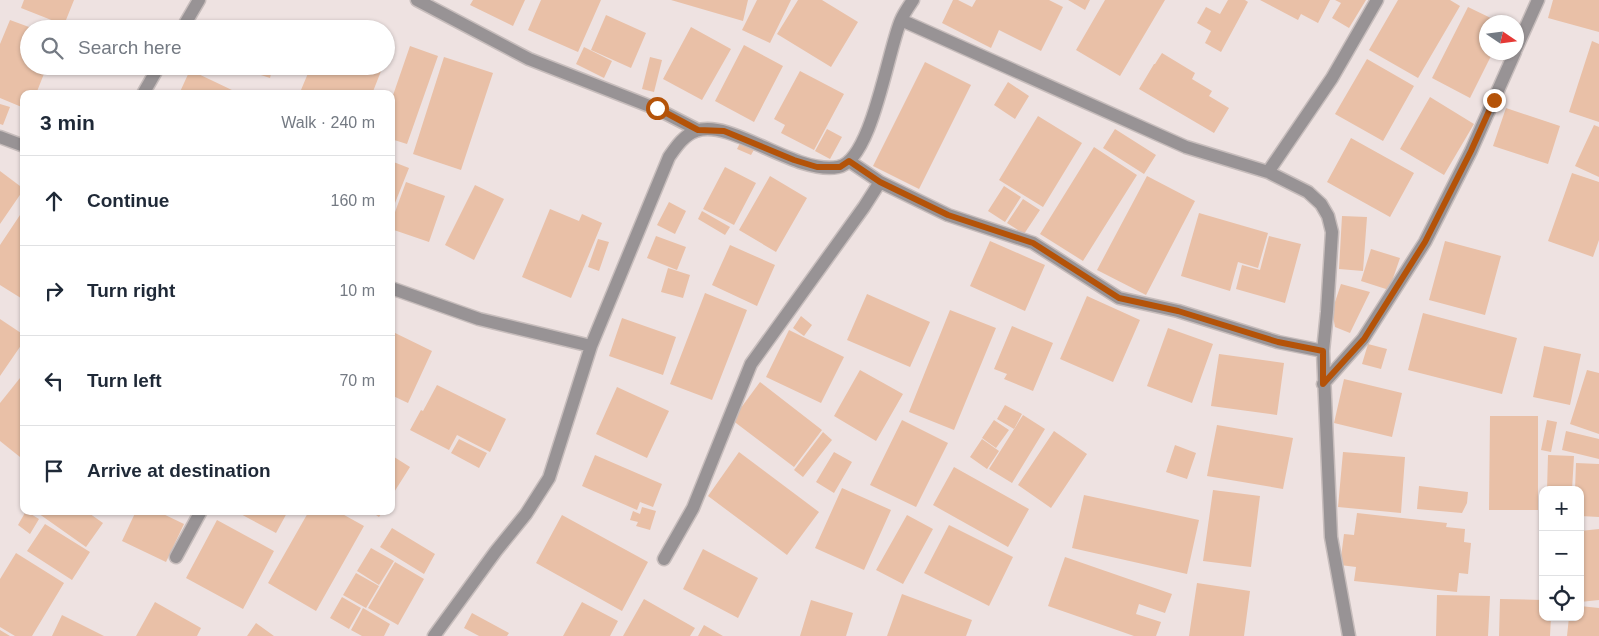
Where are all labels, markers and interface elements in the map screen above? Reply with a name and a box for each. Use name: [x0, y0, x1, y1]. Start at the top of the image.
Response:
north arrow: [1479, 15, 1524, 60]
search box: [20, 20, 395, 75]
icon: search: [38, 34, 66, 62]
text: Search here: [78, 37, 182, 58]
route end: [1483, 89, 1506, 112]
route start: [646, 97, 669, 120]
text: 3 min: [40, 111, 95, 134]
text: Walk · 240 m: [281, 114, 375, 131]
icon: ahead: [40, 187, 68, 215]
text: Continue: [87, 190, 169, 211]
text: 160 m: [331, 192, 375, 209]
icon: right: [40, 277, 68, 305]
text: Turn right: [87, 280, 175, 301]
text: 10 m: [339, 282, 375, 299]
icon: left: [40, 367, 68, 395]
text: Turn left: [87, 370, 162, 391]
text: 70 m: [339, 372, 375, 389]
icon: arrive: [40, 457, 68, 485]
text: Arrive at destination: [87, 460, 271, 481]
map controls: [1539, 486, 1584, 621]
button: +: [1539, 486, 1584, 531]
button: −: [1539, 531, 1584, 576]
button: locate: [1539, 576, 1584, 621]

